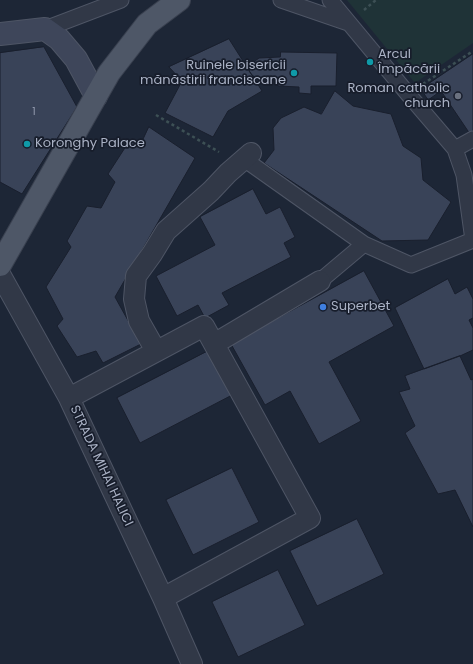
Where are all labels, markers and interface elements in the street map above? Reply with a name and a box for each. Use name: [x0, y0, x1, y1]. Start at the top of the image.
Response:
place label: Arcul Împăcării: [378, 47, 440, 78]
marker: Arcul Împăcării: [365, 57, 375, 67]
place label: Ruinele bisericii mănăstirii franciscane: [140, 58, 286, 89]
marker: Ruinele bisericii mănăstirii franciscane: [289, 68, 299, 78]
place label: Roman catholic church: [347, 81, 450, 112]
marker: Roman catholic church: [453, 91, 463, 101]
house number: 1: [32, 105, 36, 119]
place label: Koronghy Palace: [35, 136, 145, 152]
marker: Koronghy Palace: [22, 139, 32, 149]
place label: Superbet: [331, 299, 390, 315]
marker: Superbet: [318, 302, 328, 312]
street label: STRADA MIHAI HALICI: [66, 403, 136, 529]

